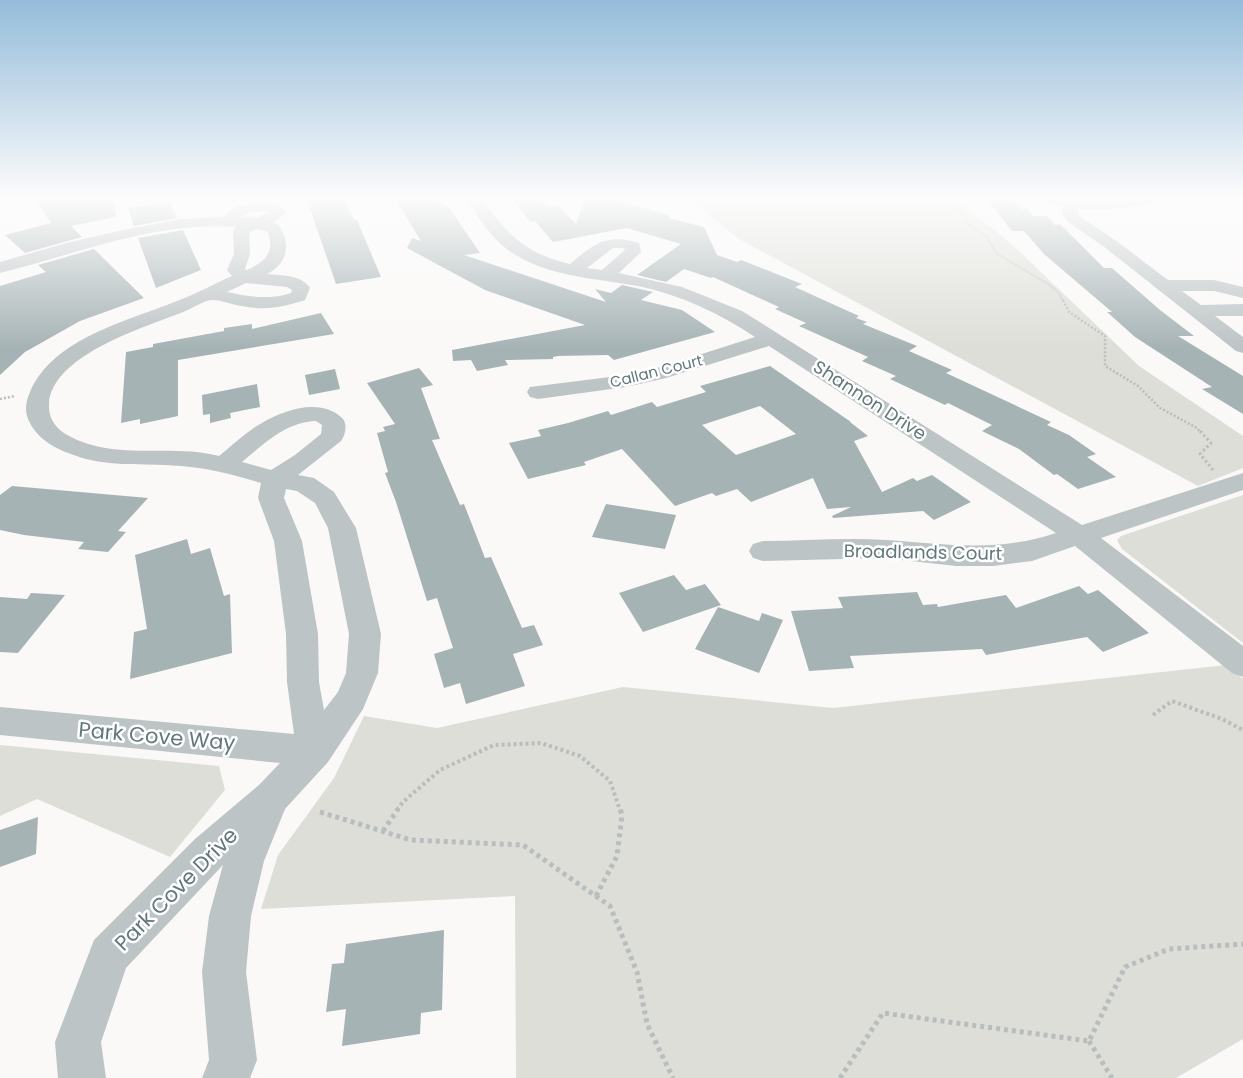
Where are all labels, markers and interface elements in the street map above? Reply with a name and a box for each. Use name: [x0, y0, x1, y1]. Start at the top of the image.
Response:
street label: Callan Court: [608, 349, 704, 393]
street label: Shannon Drive: [809, 354, 931, 446]
street label: Broadlands Court: [844, 538, 1002, 566]
street label: Park Cove Way: [77, 715, 237, 757]
street label: Park Cove Drive: [108, 821, 244, 957]

